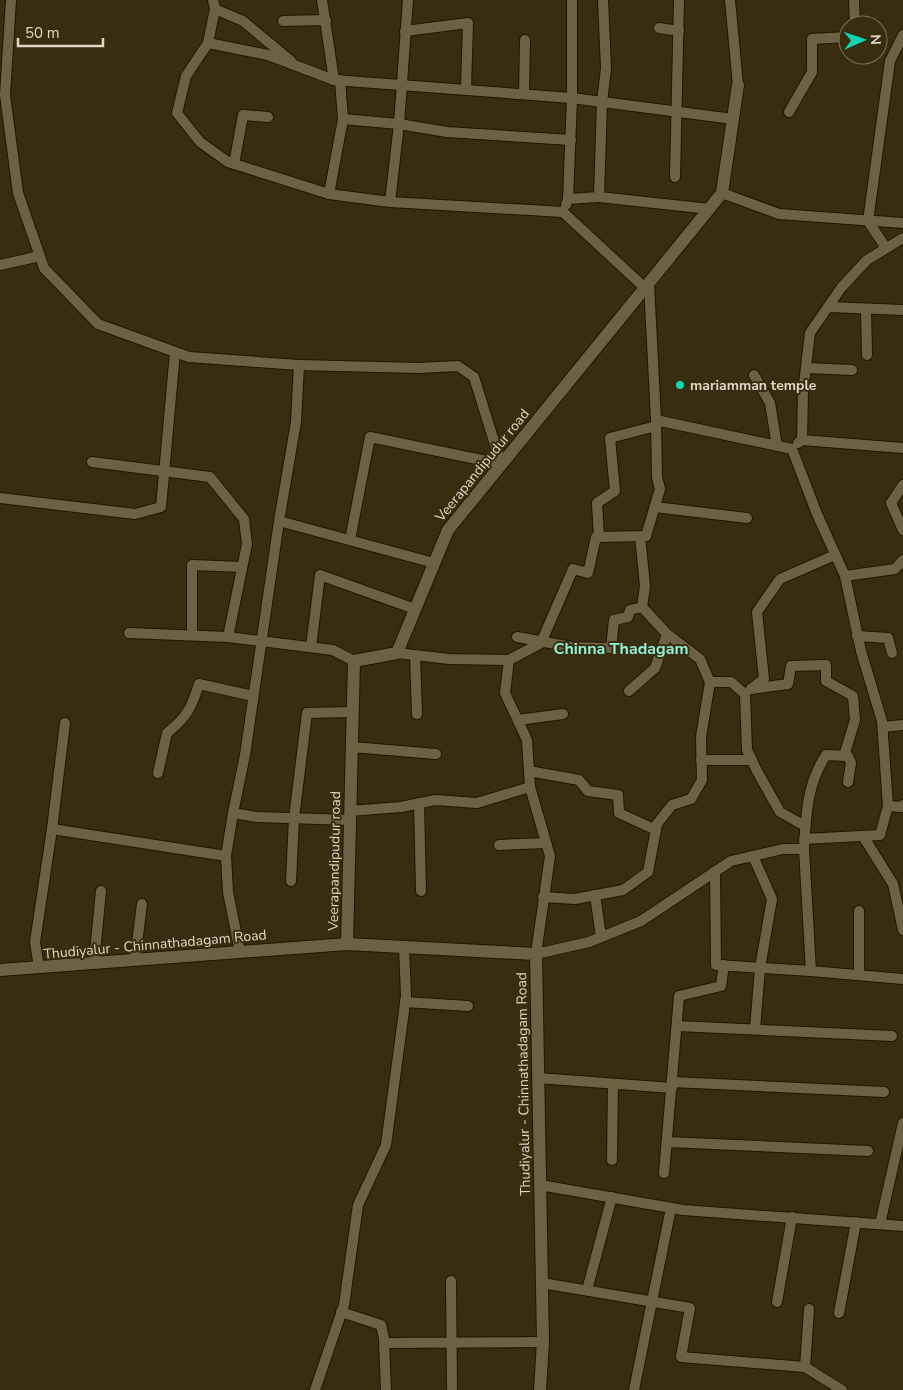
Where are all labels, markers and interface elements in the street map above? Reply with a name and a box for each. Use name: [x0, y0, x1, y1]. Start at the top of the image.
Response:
scale bar: [18, 15, 102, 47]
north arrow: [838, 15, 888, 65]
text: 50 m: [25, 23, 60, 43]
text: N: [866, 34, 885, 45]
place label: mariamman temple: [690, 376, 817, 395]
marker: mariamman temple: [674, 379, 686, 391]
street label: Veerapandipudur road: [430, 405, 534, 526]
district label: Chinna Thadagam: [554, 638, 688, 660]
street label: Veerapandipudur road: [324, 791, 345, 932]
street label: Thudiyalur - Chinnathadagam Road: [43, 925, 267, 964]
street label: Thudiyalur - Chinnathadagam Road: [512, 972, 535, 1196]

